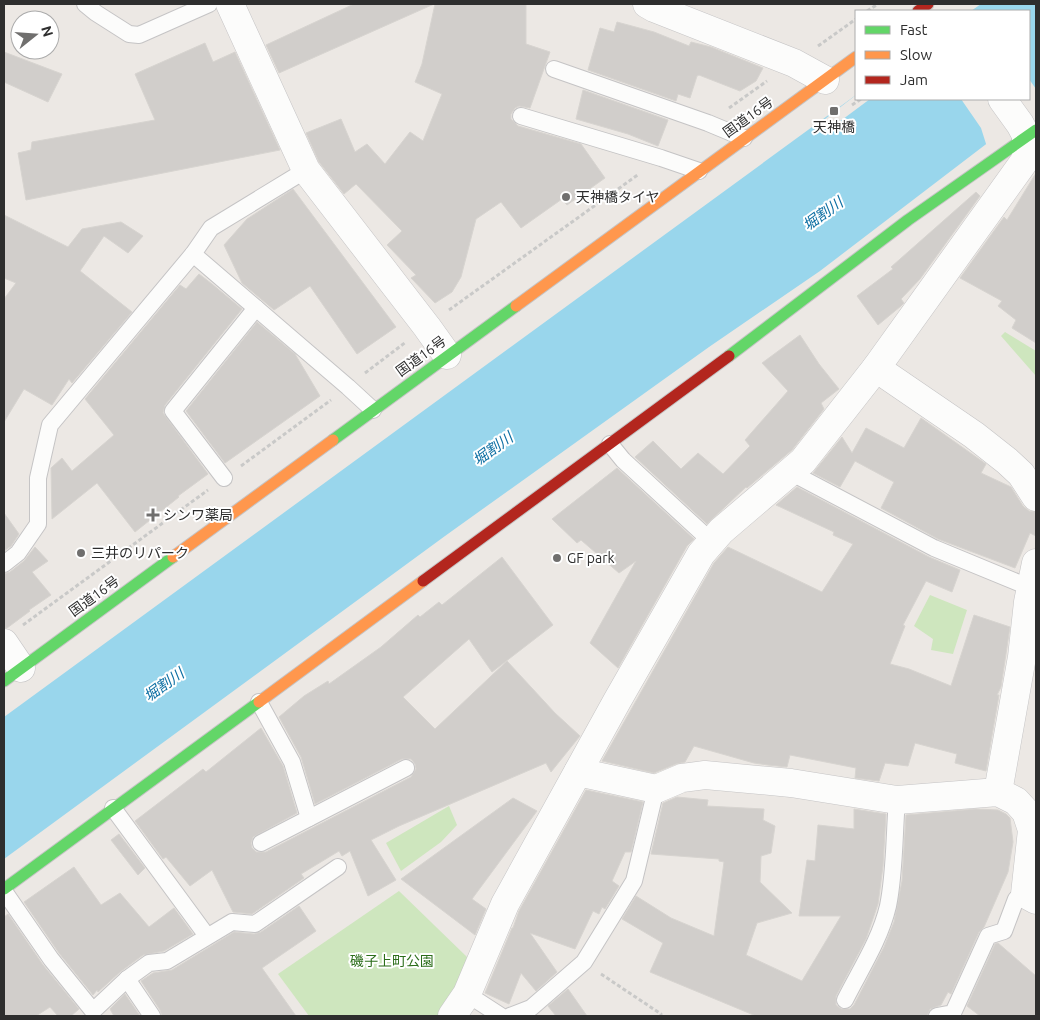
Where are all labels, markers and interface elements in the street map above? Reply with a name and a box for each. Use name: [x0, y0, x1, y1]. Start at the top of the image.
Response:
north arrow: [10, 10, 60, 60]
legend: [855, 10, 1030, 100]
text: Fast: [900, 21, 928, 38]
text: N: [38, 24, 57, 39]
text: Slow: [900, 46, 933, 63]
text: Jam: [900, 71, 928, 88]
street label: 国道16号: [720, 94, 776, 140]
marker: 天神橋: [828, 105, 840, 117]
place label: 天神橋: [813, 119, 855, 135]
place label: 天神橋タイヤ: [576, 189, 660, 205]
marker: 天神橋タイヤ: [560, 191, 572, 203]
water label: 堀割川: [800, 192, 848, 234]
street label: 国道16号: [393, 333, 449, 379]
water label: 堀割川: [470, 427, 518, 469]
place label: シンワ薬局: [163, 507, 233, 523]
marker: シンワ薬局: [147, 509, 159, 521]
place label: 三井のリパーク: [91, 545, 189, 561]
marker: 三井のリパーク: [75, 547, 87, 559]
place label: GF park: [567, 550, 615, 566]
marker: GF park: [551, 552, 563, 564]
street label: 国道16号: [66, 573, 122, 619]
water label: 堀割川: [141, 663, 189, 705]
park label: 磯子上町公園: [350, 953, 434, 969]

